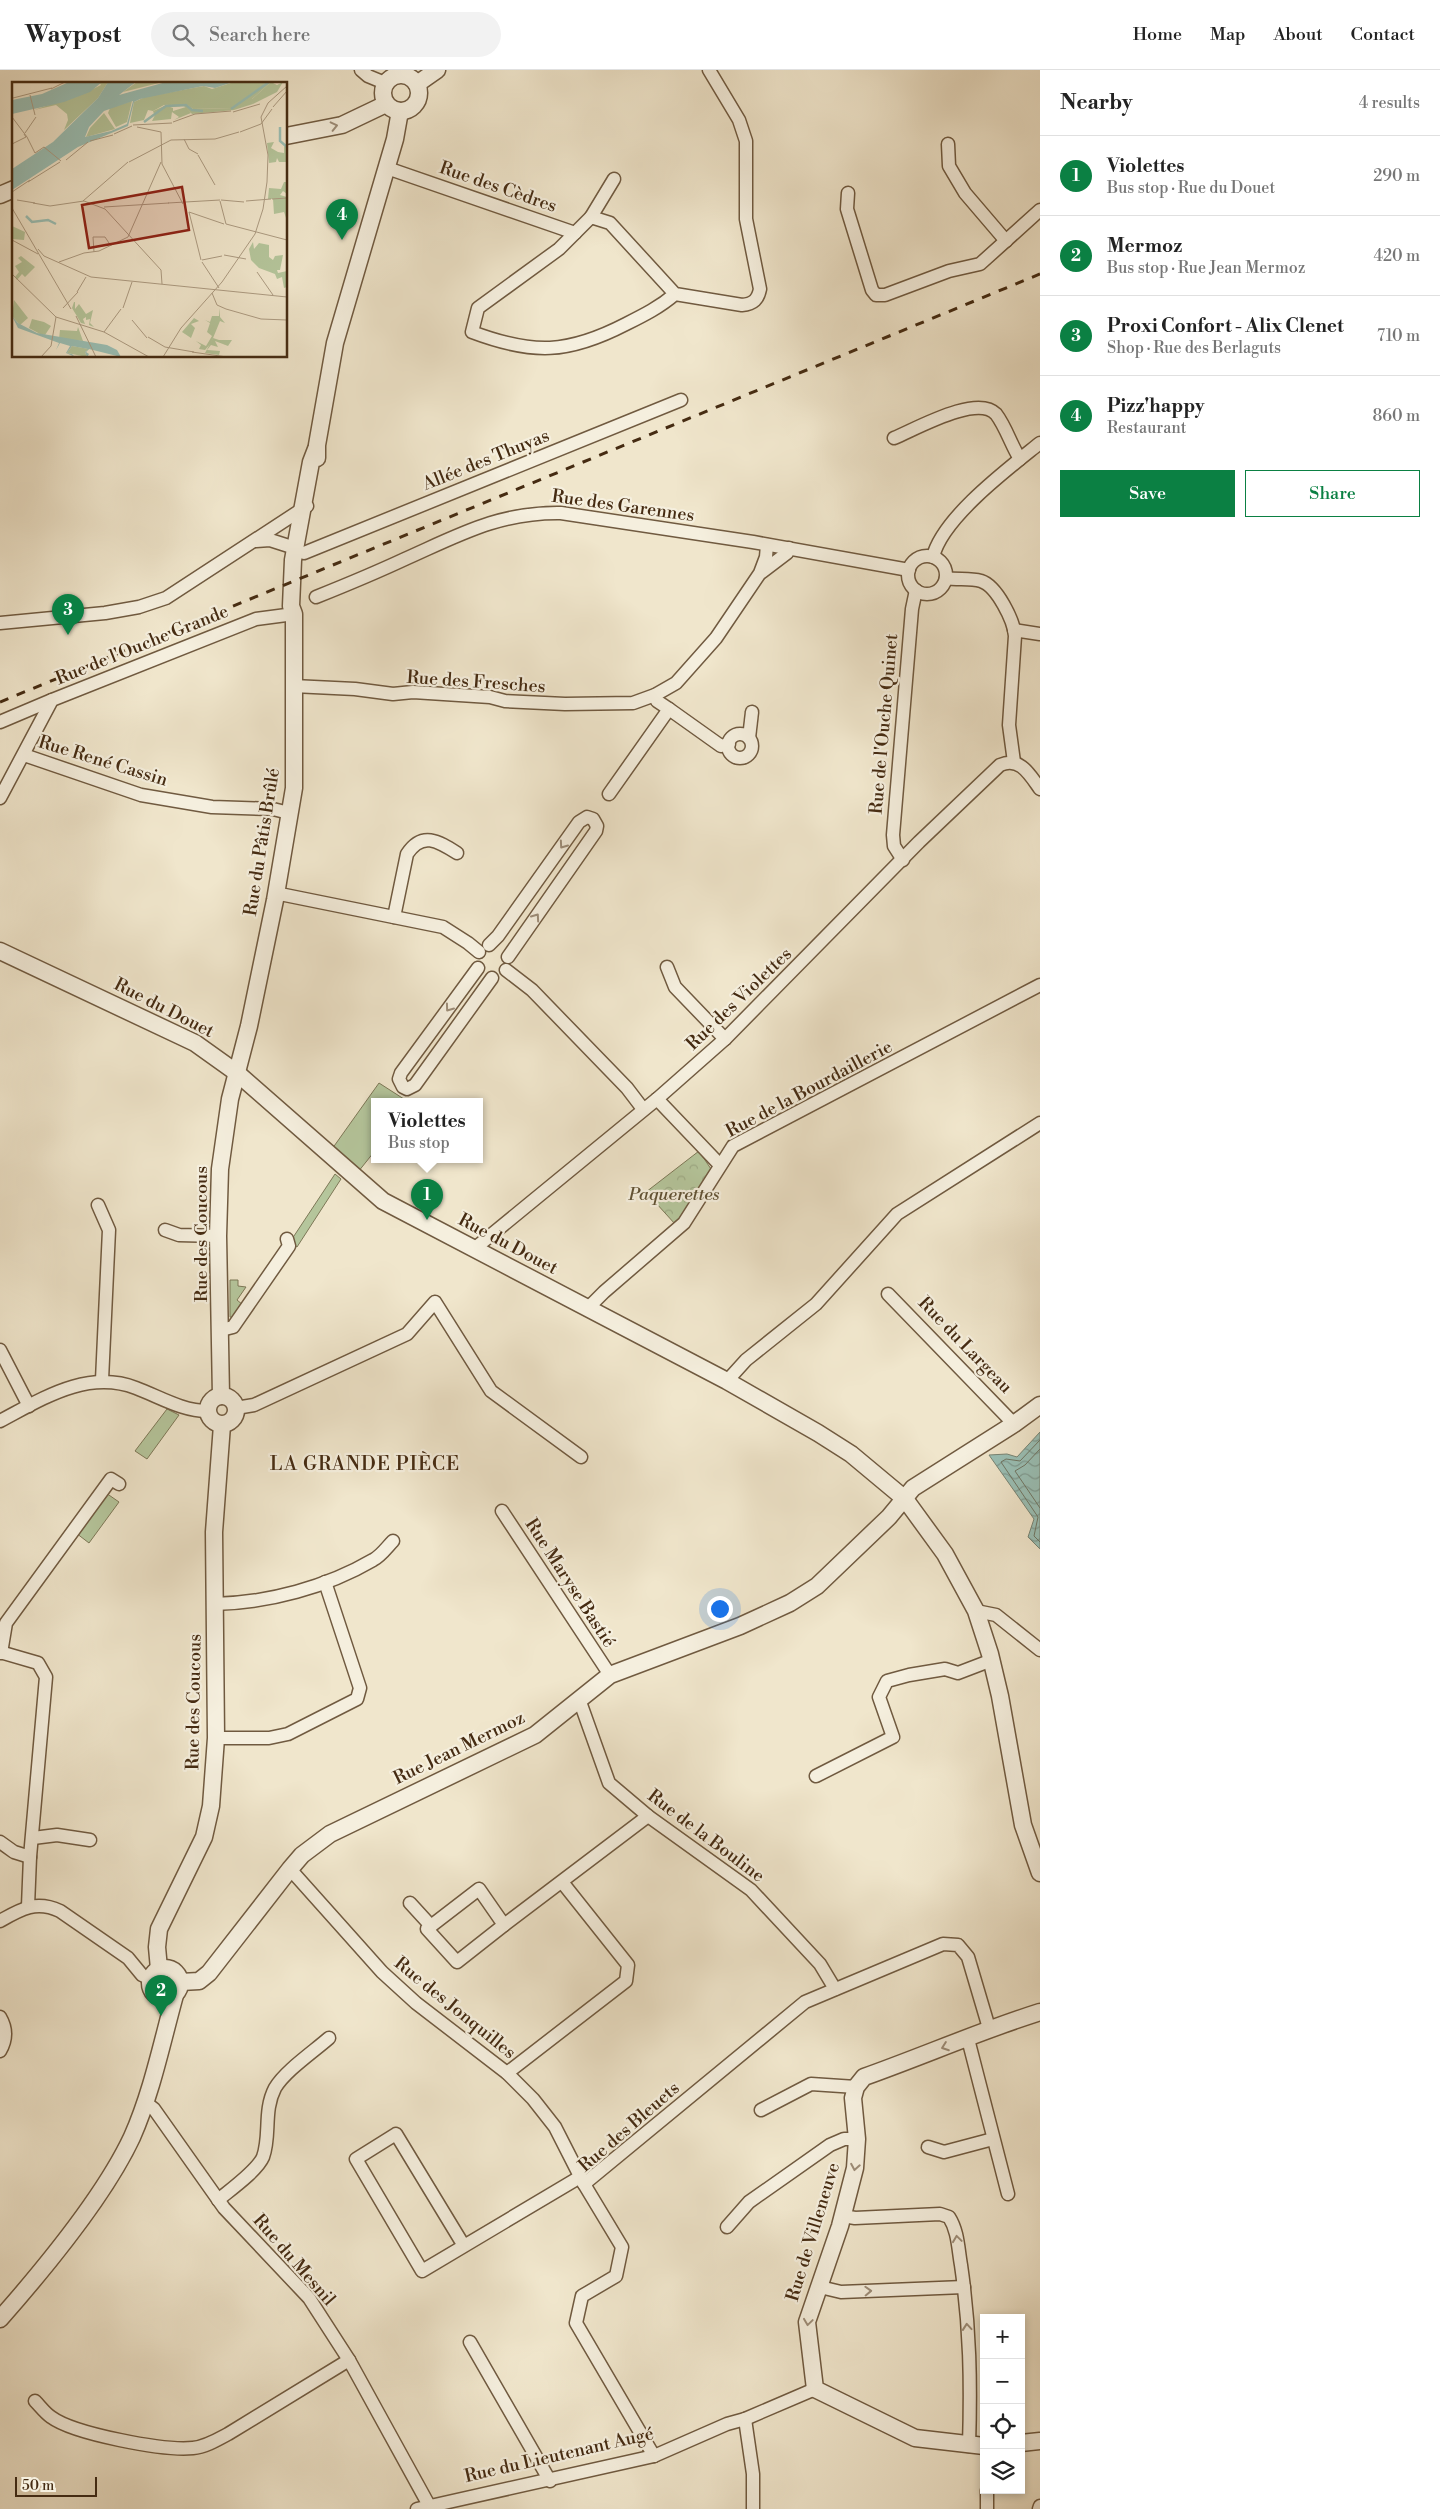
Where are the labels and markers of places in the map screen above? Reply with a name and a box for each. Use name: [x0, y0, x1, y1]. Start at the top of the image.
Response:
pin: 4: [326, 199, 358, 240]
pin: 3: [52, 594, 84, 635]
pin: 1: [411, 1179, 443, 1220]
pin: 2: [145, 1975, 177, 2016]

